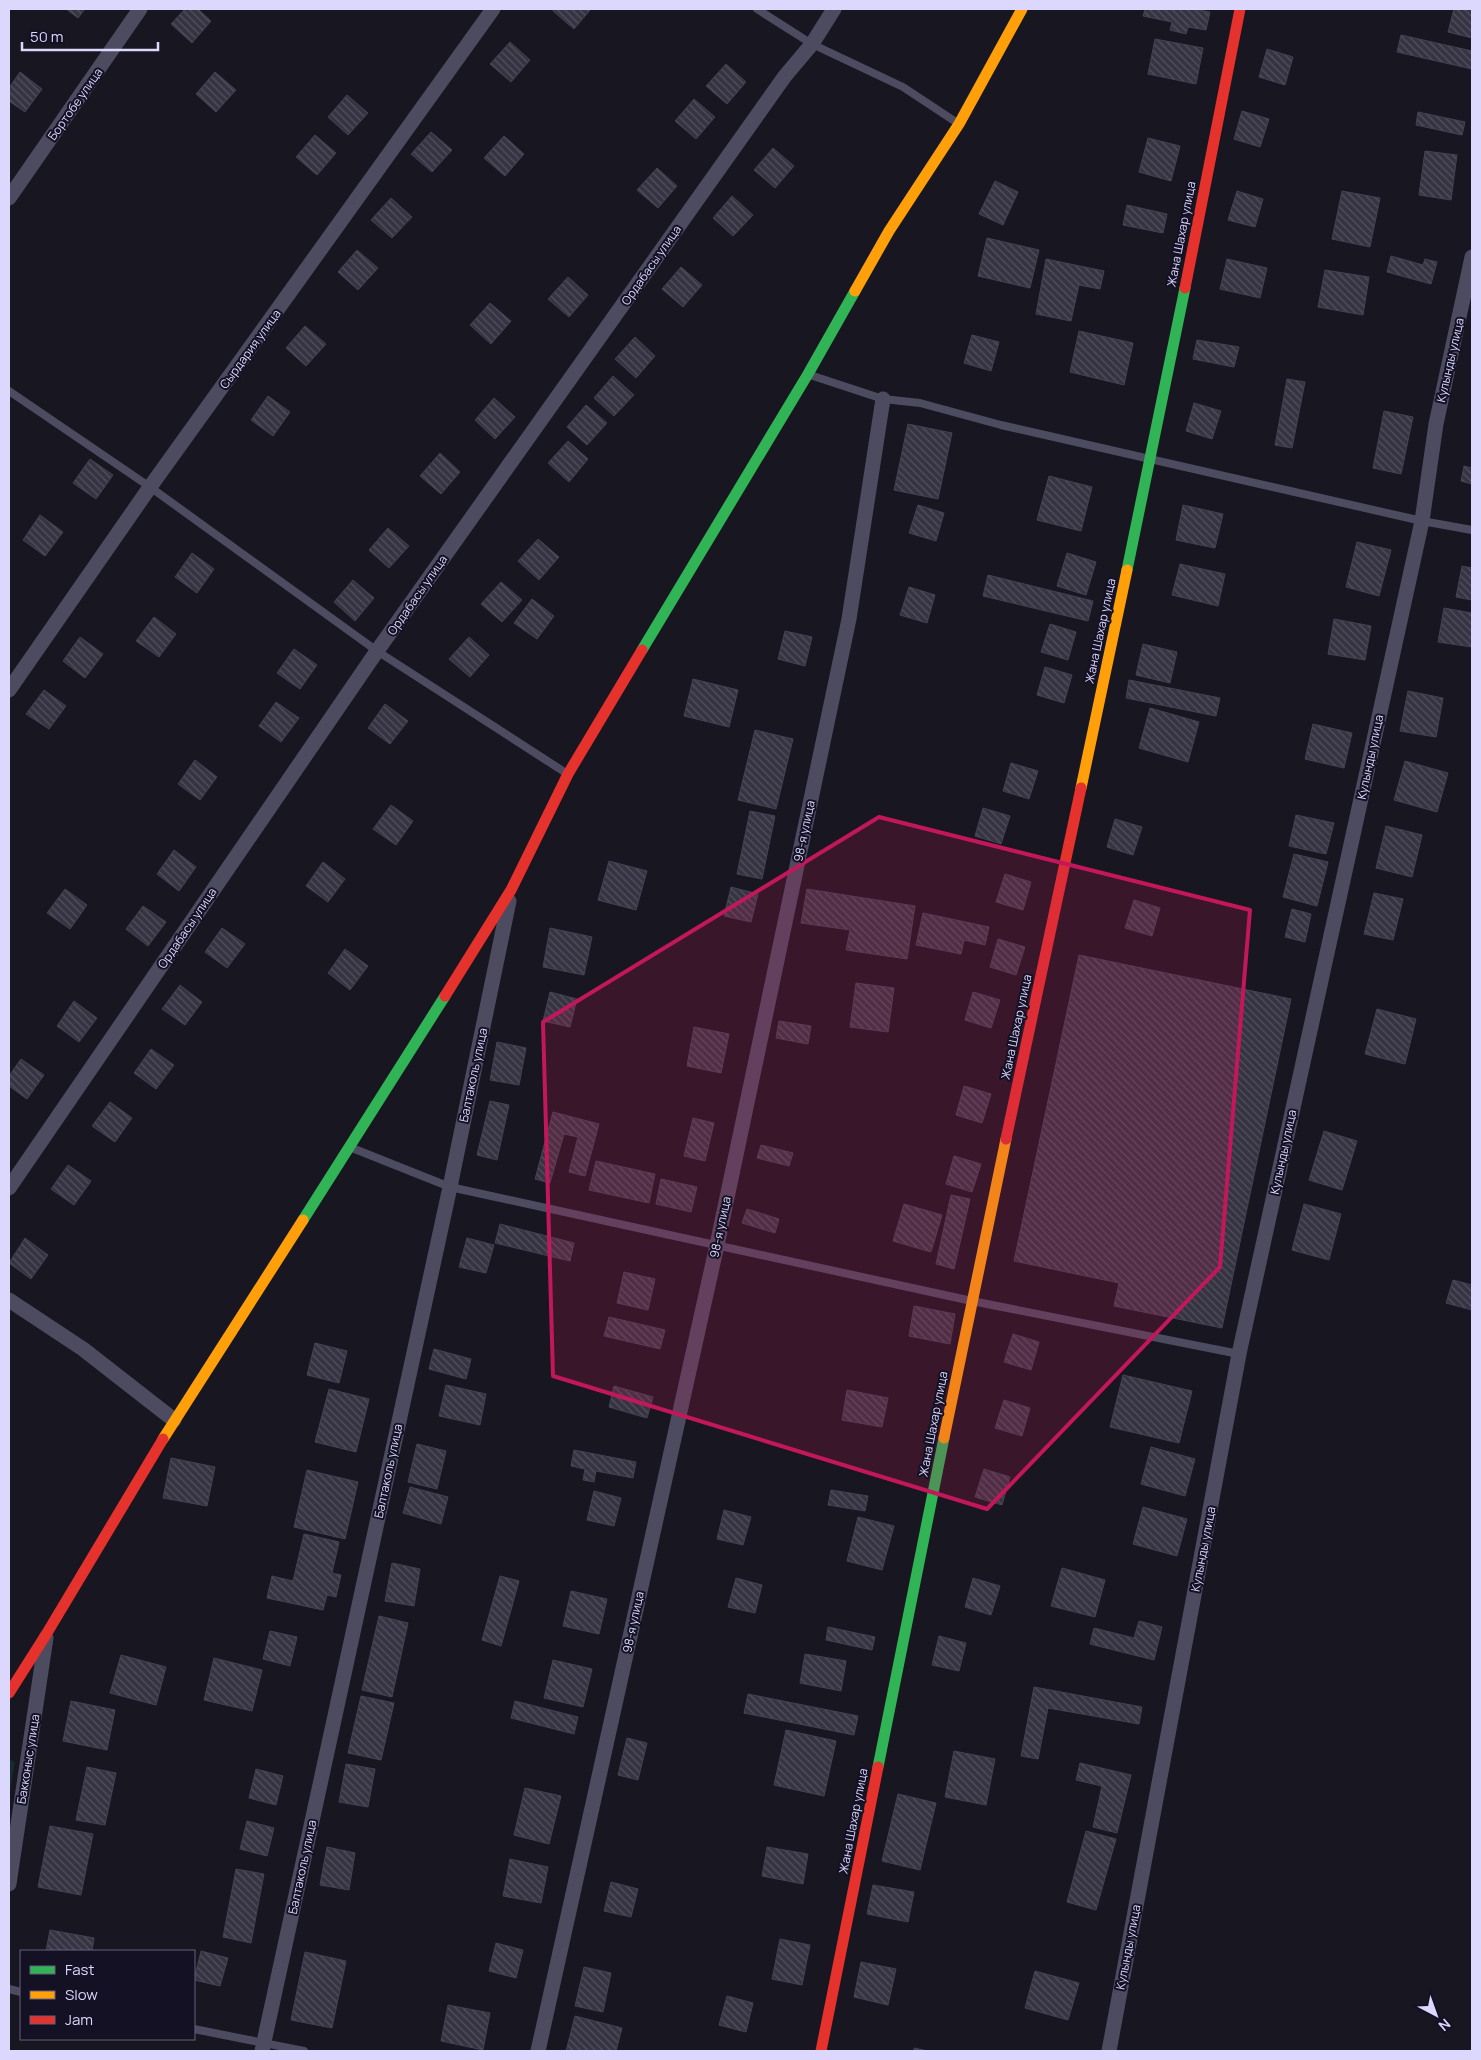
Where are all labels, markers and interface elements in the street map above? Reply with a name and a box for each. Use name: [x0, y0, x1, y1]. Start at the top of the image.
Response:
scale bar: [22, 20, 159, 52]
text: 50 m: [30, 26, 64, 47]
street label: Бортобе улица: [44, 64, 106, 144]
street label: Жана Шахар улица: [1162, 180, 1200, 288]
street label: Ордабасы улица: [617, 222, 685, 308]
street label: Сырдария улица: [215, 306, 285, 392]
street label: Кулынды улица: [1432, 316, 1468, 404]
street label: Ордабасы улица: [383, 552, 451, 638]
street label: Жана Шахар улица: [1081, 577, 1119, 685]
street label: Кулынды улица: [1353, 713, 1387, 801]
street label: 98-я улица: [789, 799, 819, 863]
street label: Ордабасы улица: [154, 884, 220, 972]
street label: Жана Шахар улица: [997, 973, 1035, 1081]
street label: Балтаколь улица: [455, 1026, 491, 1124]
street label: Кулынды улица: [1266, 1108, 1300, 1196]
street label: 98-я улица: [705, 1195, 735, 1259]
street label: Жана Шахар улица: [914, 1370, 952, 1478]
street label: Балтаколь улица: [370, 1422, 406, 1520]
street label: Кулынды улица: [1186, 1505, 1220, 1593]
street label: 98-я улица: [618, 1590, 648, 1654]
street label: Бакконыс улица: [12, 1713, 44, 1805]
street label: Жана Шахар улица: [834, 1767, 872, 1875]
street label: Балтаколь улица: [284, 1818, 320, 1916]
street label: Кулынды улица: [1111, 1903, 1145, 1991]
legend: [20, 1950, 195, 2040]
text: Fast: [65, 1959, 94, 1980]
text: Slow: [65, 1984, 98, 2005]
north arrow: [1411, 1990, 1461, 2040]
text: Jam: [65, 2009, 93, 2030]
text: N: [1435, 2015, 1455, 2036]

